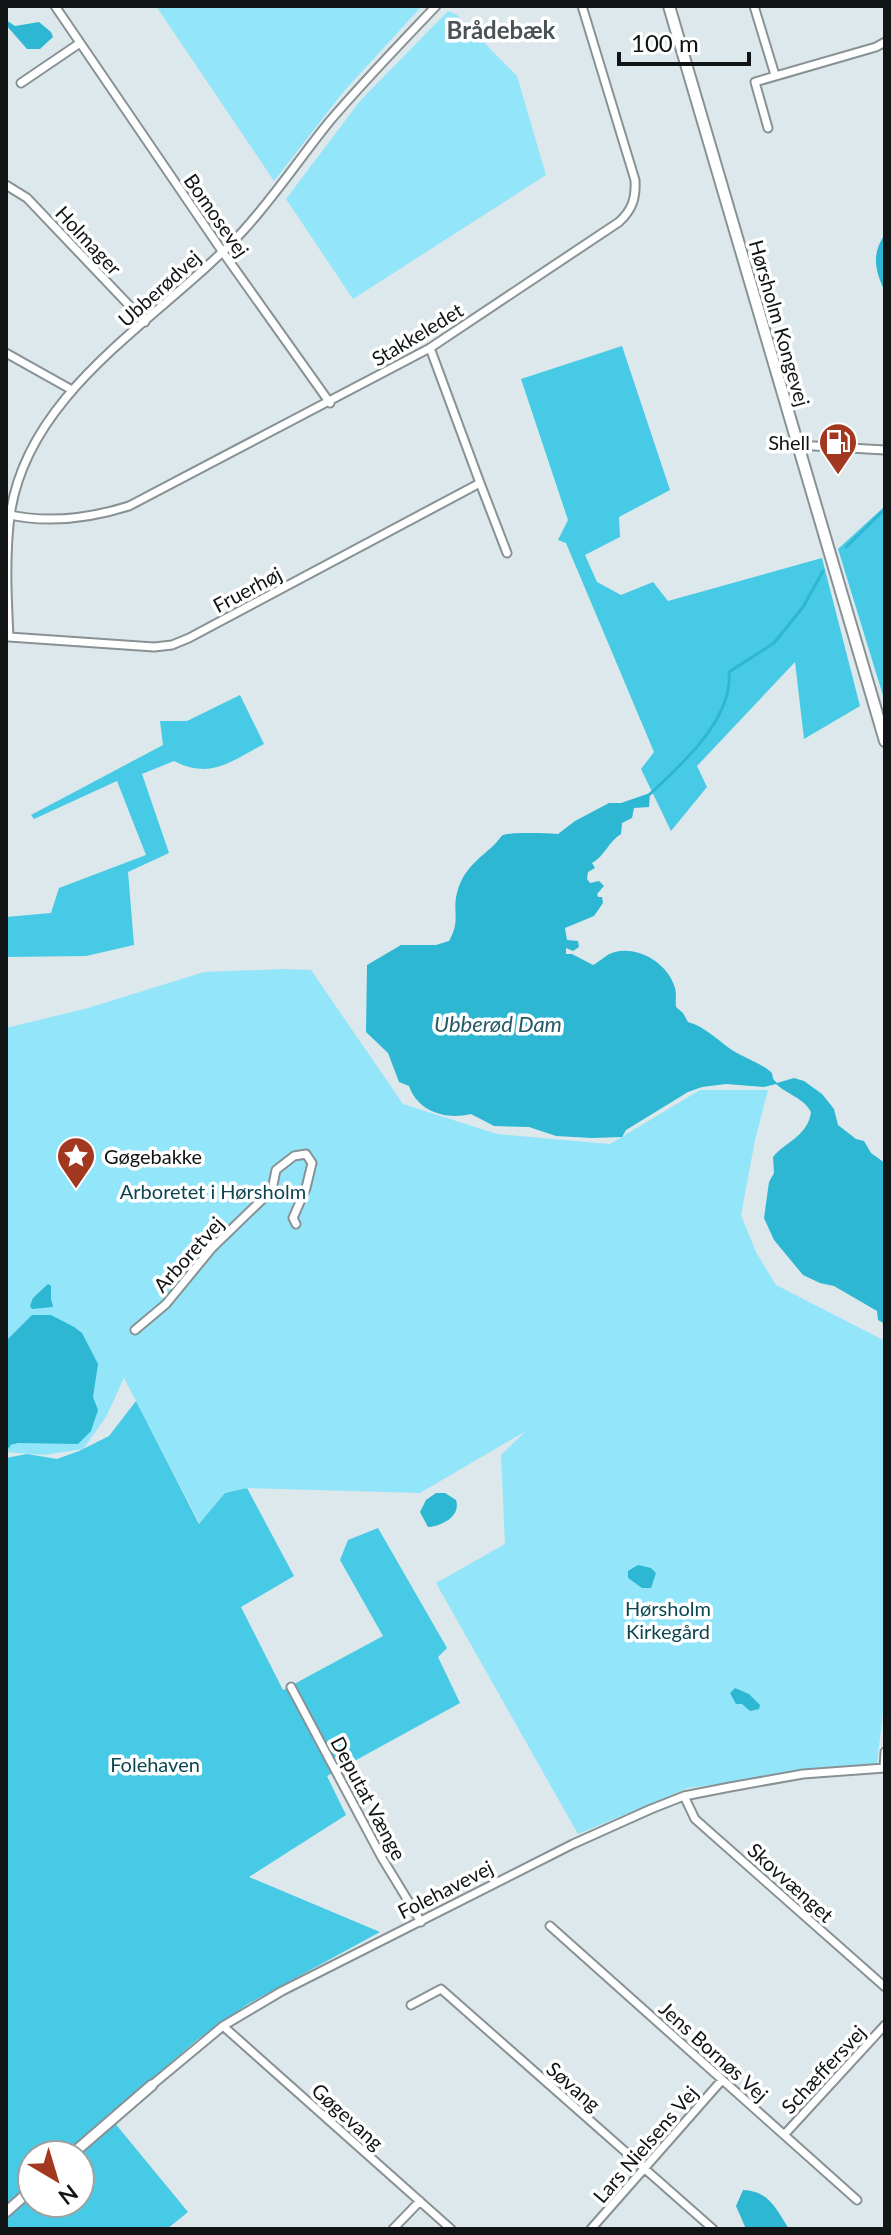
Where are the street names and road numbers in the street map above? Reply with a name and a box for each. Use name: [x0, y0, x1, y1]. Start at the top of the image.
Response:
street label: Bomosevej: [180, 169, 254, 261]
street label: Holmager: [51, 201, 127, 280]
street label: Hørsholm Kongevej: [745, 237, 815, 409]
street label: Ubberødvej: [113, 245, 205, 331]
street label: Stakkeledet: [367, 297, 467, 371]
street label: Fruerhøj: [209, 561, 285, 617]
street label: Arboretvej: [148, 1211, 228, 1297]
street label: Deputat Vænge: [326, 1732, 412, 1864]
street label: Skovvænget: [743, 1837, 839, 1927]
street label: Folehavevej: [393, 1855, 497, 1923]
street label: Jens Bornøs Vej: [655, 1996, 773, 2106]
street label: Schæffersvej: [776, 2020, 870, 2118]
street label: Søvang: [542, 2056, 606, 2116]
street label: Gøgevang: [307, 2078, 389, 2154]
street label: Lars Nielsens Vej: [588, 2081, 702, 2207]

